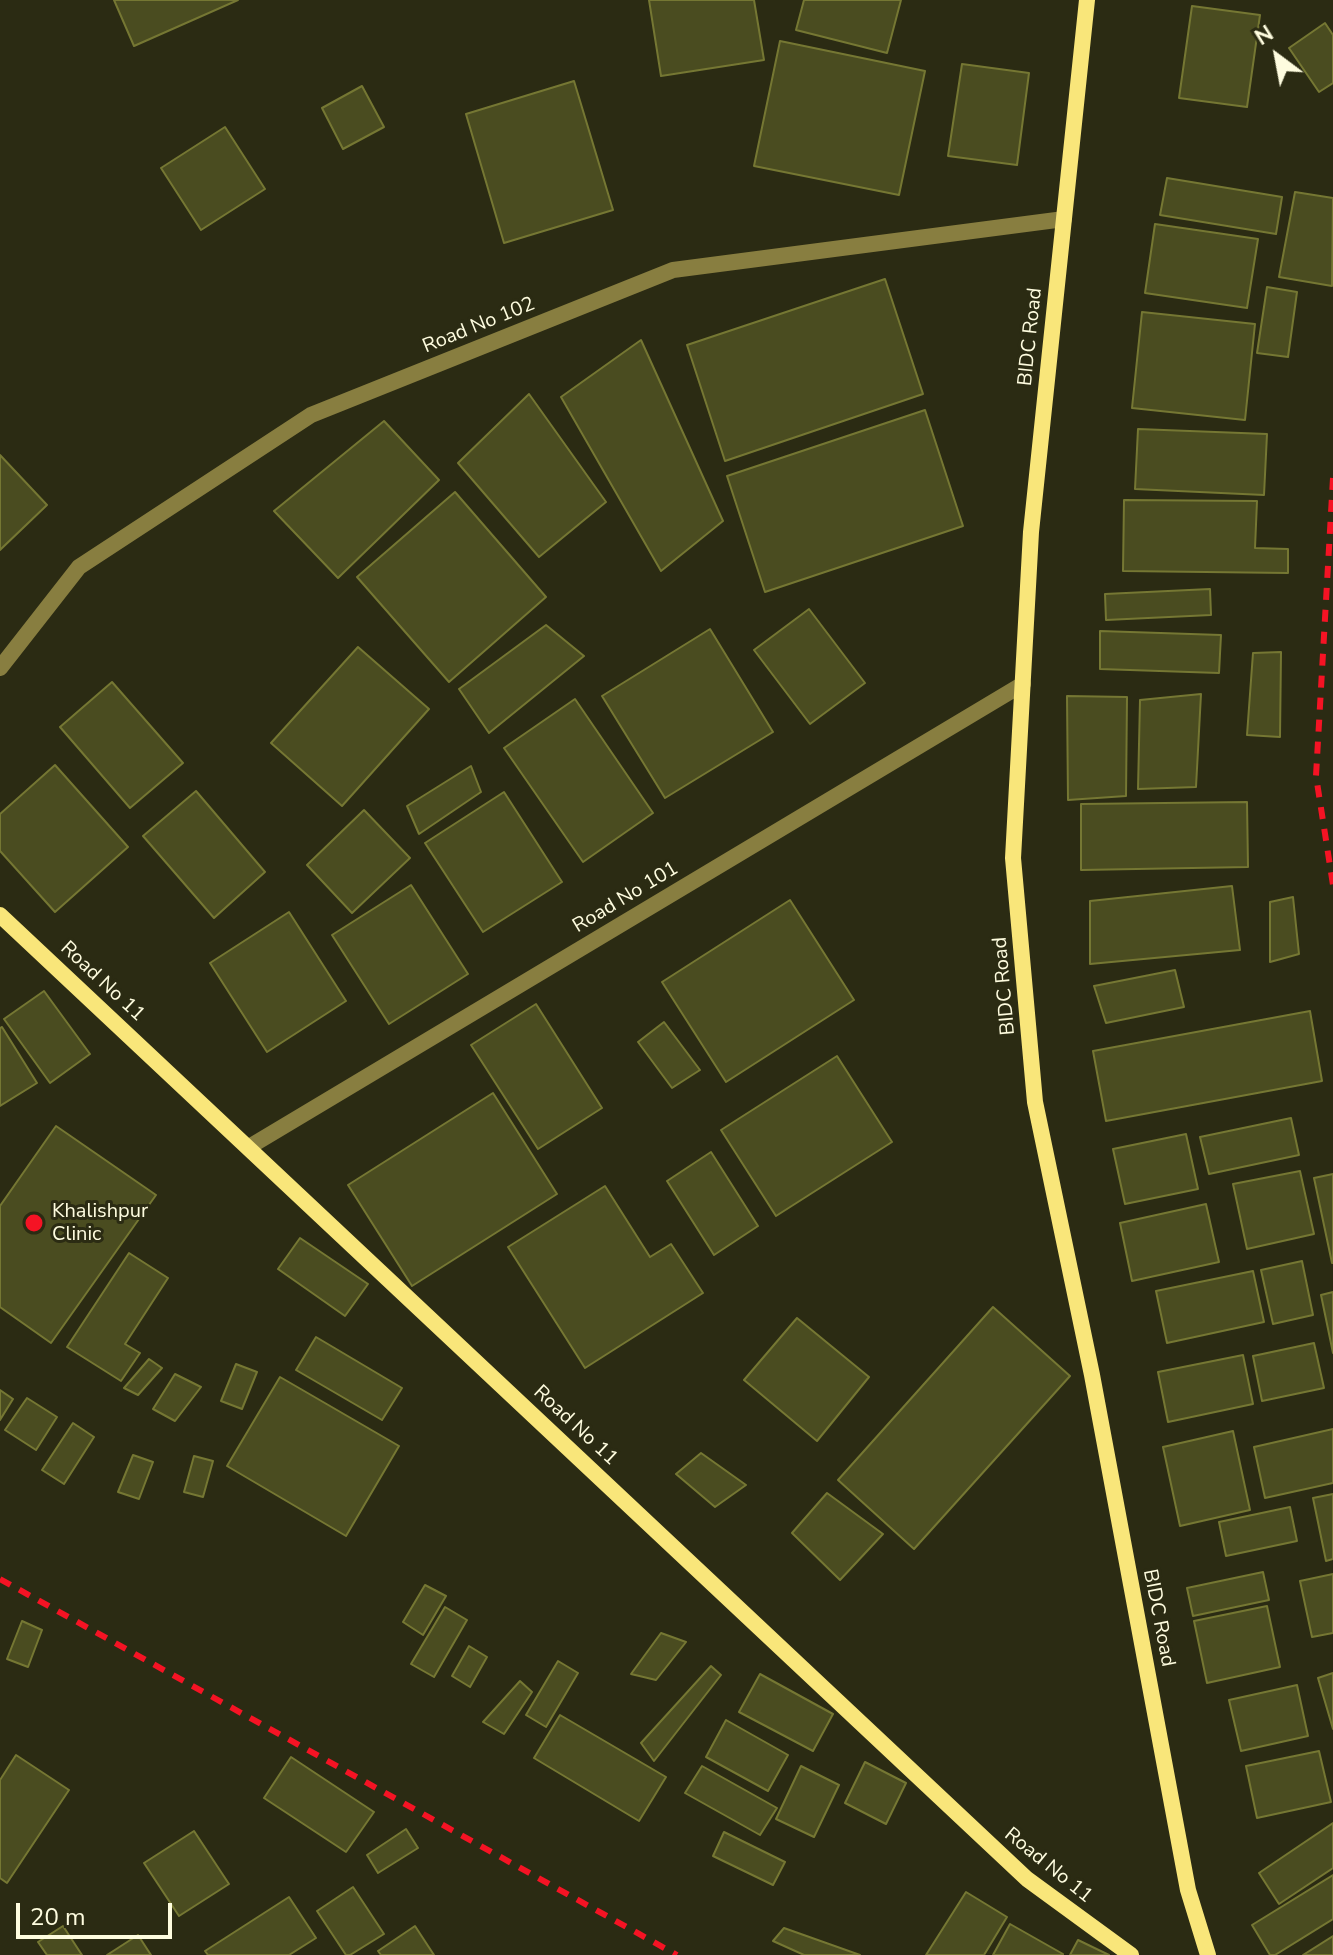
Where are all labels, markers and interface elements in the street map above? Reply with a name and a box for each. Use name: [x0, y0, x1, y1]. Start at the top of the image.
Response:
north arrow: [1237, 16, 1317, 96]
text: N: [1249, 19, 1279, 53]
street label: BIDC Road: [1014, 287, 1048, 387]
street label: Road No 102: [419, 293, 539, 359]
street label: Road No 101: [569, 857, 683, 939]
street label: BIDC Road: [989, 936, 1021, 1036]
street label: Road No 11: [55, 937, 149, 1027]
place label: Khalishpur Clinic: [52, 1200, 148, 1247]
marker: Khalishpur Clinic: [23, 1212, 45, 1234]
street label: Road No 11: [528, 1381, 622, 1471]
street label: BIDC Road: [1137, 1567, 1179, 1669]
street label: Road No 11: [999, 1823, 1097, 1909]
scale bar: [20, 1887, 176, 1937]
text: 20 m: [30, 1901, 86, 1933]

